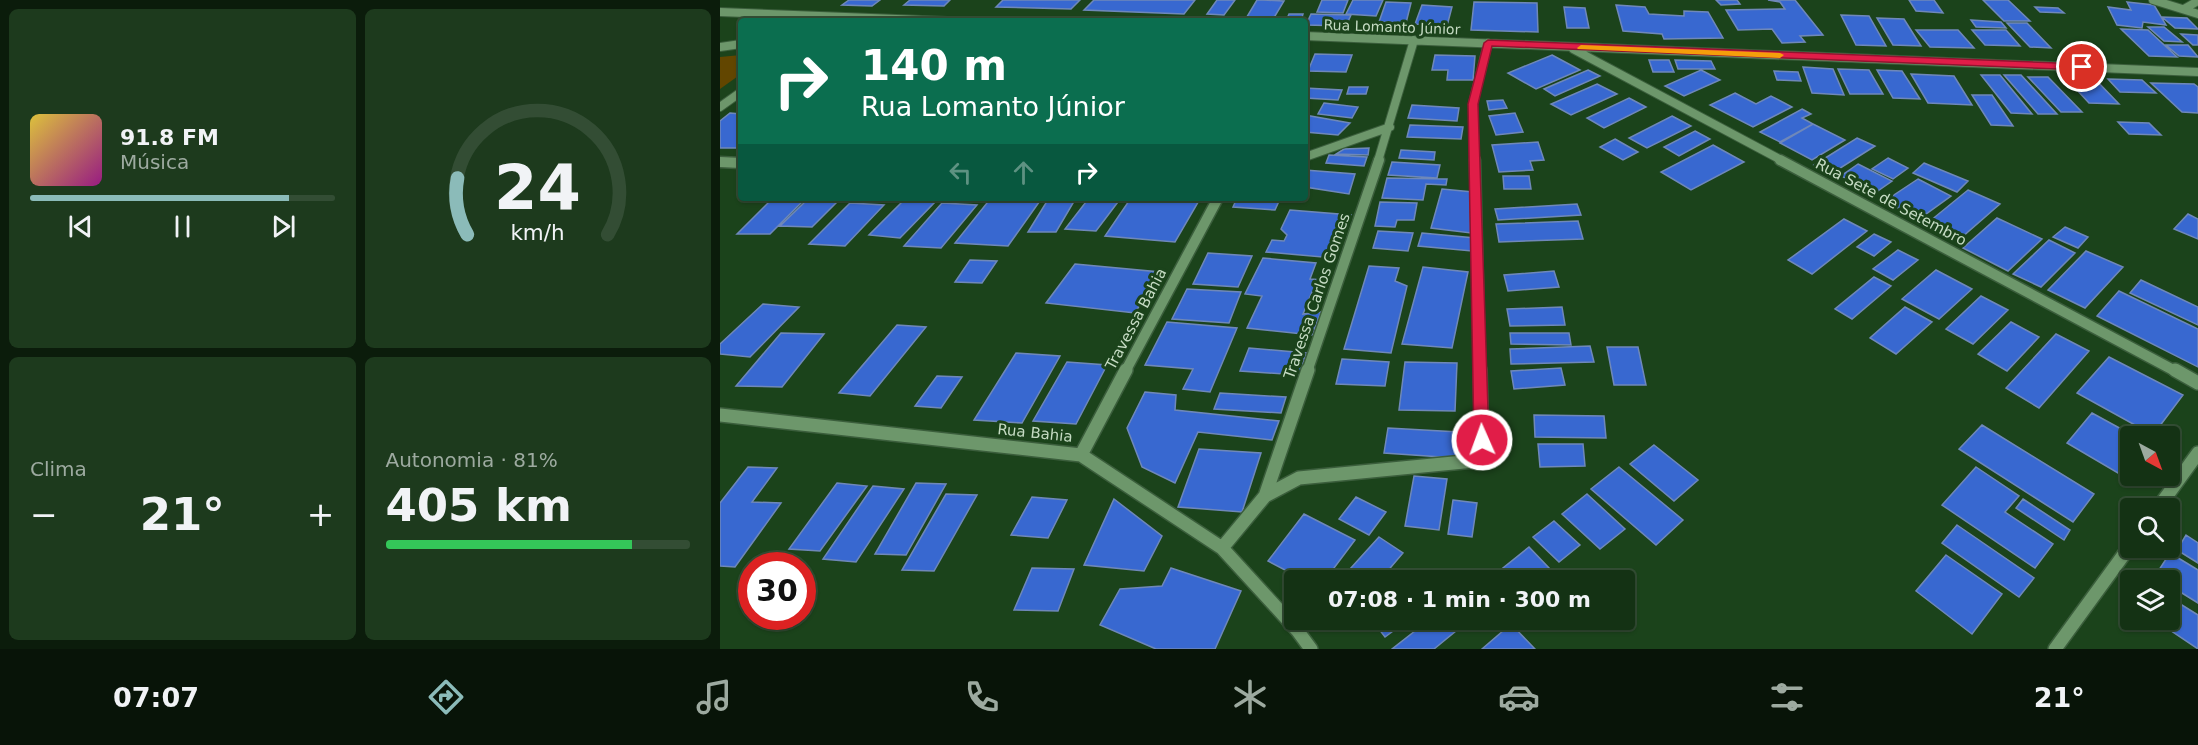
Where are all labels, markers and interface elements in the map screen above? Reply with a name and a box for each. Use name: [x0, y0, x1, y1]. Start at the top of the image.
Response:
street label: Rua Lomanto Júnior: [1323, 17, 1461, 37]
text: 140 m: [861, 41, 1007, 90]
pin: [2056, 41, 2107, 92]
icon: right: [762, 42, 840, 120]
icon: arrive: [2065, 50, 2098, 83]
text: Rua Lomanto Júnior: [861, 91, 1125, 122]
text: 91.8 FM: [120, 125, 219, 150]
text: Música: [120, 150, 189, 174]
text: 24: [494, 152, 581, 225]
street label: Rua Sete de Setembro: [1812, 155, 1970, 249]
icon: left: [944, 156, 977, 189]
icon: ahead: [1007, 156, 1040, 189]
icon: right: [1070, 156, 1103, 189]
icon: previous: [64, 210, 97, 243]
icon: pause: [166, 210, 199, 243]
icon: next: [267, 210, 300, 243]
street label: Travessa Carlos Gomes: [1280, 211, 1354, 382]
text: km/h: [511, 221, 565, 246]
street label: Travessa Bahia: [1101, 265, 1170, 374]
position arrow: [1450, 408, 1514, 472]
street label: Rua Bahia: [996, 420, 1074, 446]
north arrow: [2120, 426, 2180, 486]
map controls: [2120, 426, 2180, 630]
text: Autonomia · 81%: [386, 448, 558, 472]
text: Clima: [30, 457, 87, 481]
text: 405 km: [386, 479, 572, 532]
text: 21°: [140, 488, 225, 541]
text: −: [30, 495, 58, 534]
text: +: [307, 495, 335, 534]
button: search: [2120, 498, 2180, 558]
speed limit sign: 30: [738, 552, 816, 630]
button: layers: [2120, 570, 2180, 630]
text: 07:08 · 1 min · 300 m: [1328, 587, 1591, 612]
icon: directions: [425, 676, 467, 718]
icon: music: [693, 676, 735, 718]
icon: phone: [961, 676, 1003, 718]
icon: climate: [1229, 676, 1271, 718]
icon: car: [1498, 676, 1540, 718]
icon: filters: [1766, 676, 1808, 718]
text: 07:07: [113, 682, 199, 713]
text: 21°: [2034, 682, 2085, 713]

